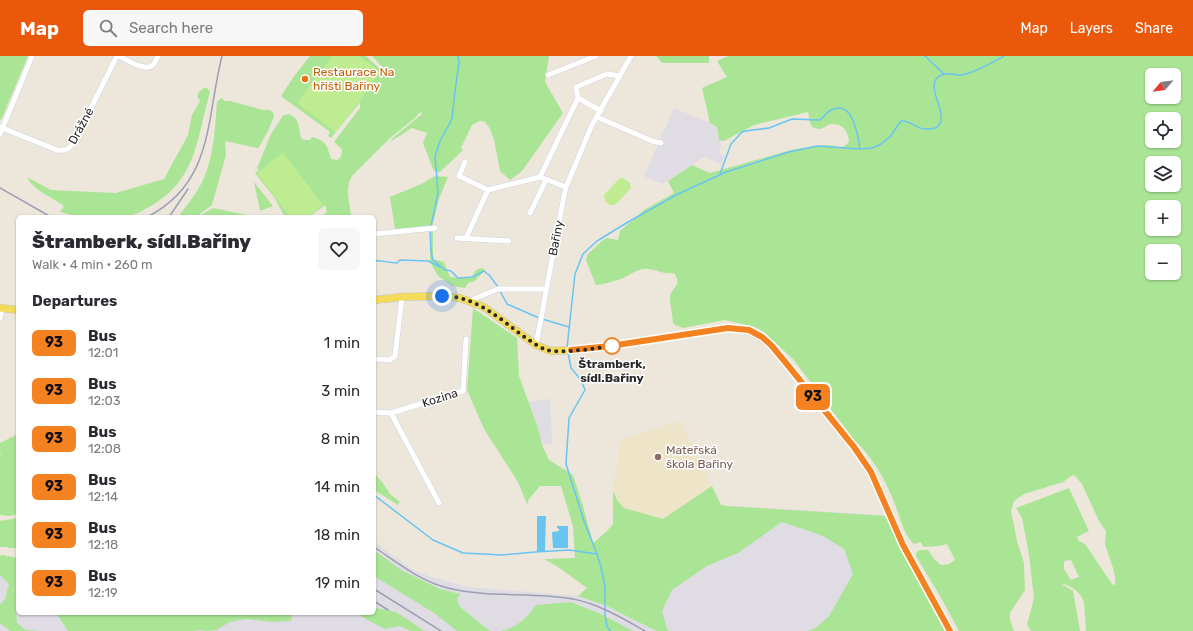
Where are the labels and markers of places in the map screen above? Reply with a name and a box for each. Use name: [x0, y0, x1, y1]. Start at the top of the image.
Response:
place label: Restaurace Na hřišti Bařiny: [313, 65, 395, 93]
marker: Restaurace Na hřišti Bařiny: [300, 74, 310, 84]
marker: Štramberk, sídl.Bařiny: [603, 337, 621, 355]
place label: Štramberk, sídl.Bařiny: [578, 357, 646, 385]
place label: Mateřská škola Bařiny: [666, 443, 734, 471]
marker: Mateřská škola Bařiny: [653, 452, 663, 462]

